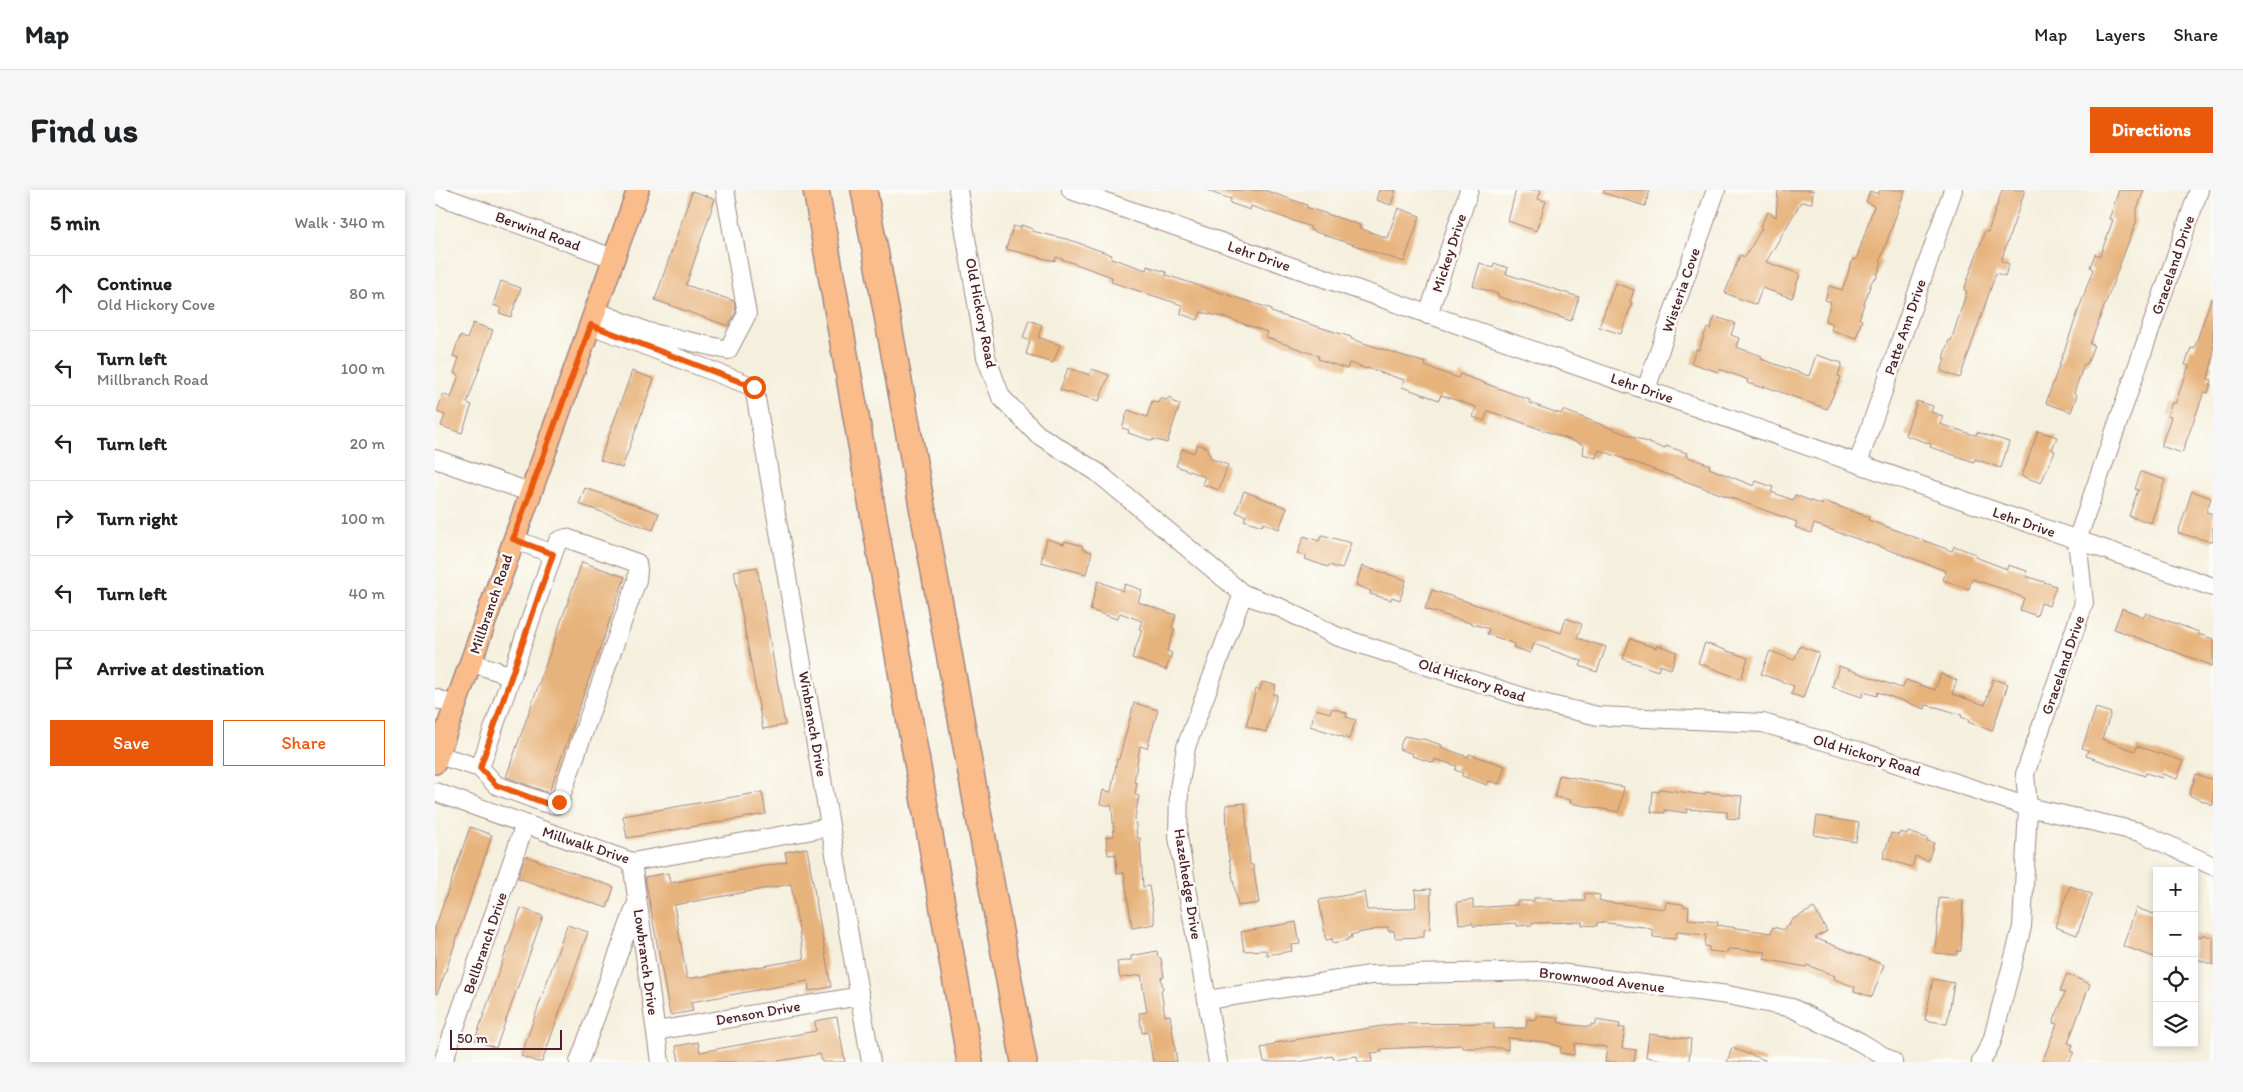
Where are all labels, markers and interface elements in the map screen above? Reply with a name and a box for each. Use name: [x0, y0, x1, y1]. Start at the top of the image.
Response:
text: Map: [25, 20, 69, 49]
text: Map: [2034, 24, 2067, 46]
text: Layers: [2095, 24, 2145, 46]
text: Share: [2173, 24, 2218, 46]
button: Directions: [2090, 107, 2213, 153]
text: Find us: [30, 109, 138, 151]
street label: Berwind Road: [493, 207, 583, 255]
text: 5 min: [50, 210, 100, 235]
street label: Mickey Drive: [1428, 211, 1470, 295]
text: Walk · 340 m: [295, 213, 385, 232]
street label: Graceland Drive: [2148, 213, 2198, 317]
street label: Lehr Drive: [1225, 237, 1293, 275]
street label: Wisteria Cove: [1658, 245, 1704, 335]
street label: Old Hickory Road: [961, 256, 1001, 370]
text: Continue: [97, 272, 172, 295]
street label: Patte Ann Drive: [1880, 277, 1930, 377]
icon: ahead: [50, 279, 78, 307]
text: 80 m: [349, 284, 385, 303]
text: Old Hickory Cove: [97, 295, 215, 314]
text: Turn left: [97, 347, 167, 370]
icon: left: [50, 354, 78, 382]
text: 100 m: [341, 359, 385, 378]
street label: Lehr Drive: [1608, 369, 1676, 407]
text: Millbranch Road: [97, 370, 208, 389]
route start: [743, 376, 766, 399]
icon: left: [50, 429, 78, 457]
text: Turn left: [97, 432, 167, 455]
text: 20 m: [350, 434, 385, 453]
street label: Lehr Drive: [1990, 503, 2058, 541]
icon: right: [50, 504, 78, 532]
text: Turn right: [97, 507, 178, 530]
text: 100 m: [341, 509, 385, 528]
street label: Millbranch Road: [466, 552, 516, 656]
icon: left: [50, 579, 78, 607]
text: Turn left: [97, 582, 167, 605]
text: 40 m: [348, 584, 385, 603]
street label: Graceland Drive: [2038, 613, 2088, 717]
icon: arrive: [50, 654, 78, 682]
street label: Old Hickory Road: [1416, 654, 1529, 706]
text: Arrive at destination: [97, 657, 264, 680]
street label: Winbranch Drive: [795, 670, 831, 778]
button: Save: [50, 720, 213, 766]
button: Share: [223, 720, 385, 766]
street label: Old Hickory Road: [1811, 730, 1924, 780]
route end: [548, 791, 571, 814]
street label: Millwalk Drive: [540, 822, 632, 868]
street label: Hazelhedge Drive: [1170, 827, 1206, 941]
map controls: [2153, 867, 2198, 1047]
button: +: [2153, 867, 2198, 912]
street label: Bellbranch Drive: [459, 890, 511, 996]
street label: Lowbranch Drive: [630, 908, 662, 1016]
button: −: [2153, 912, 2198, 957]
button: locate: [2153, 957, 2198, 1002]
street label: Brownwood Avenue: [1538, 963, 1666, 997]
street label: Denson Drive: [714, 997, 802, 1029]
button: layers: [2153, 1002, 2198, 1047]
scale bar: [450, 1027, 563, 1050]
text: 50 m: [457, 1030, 488, 1047]

